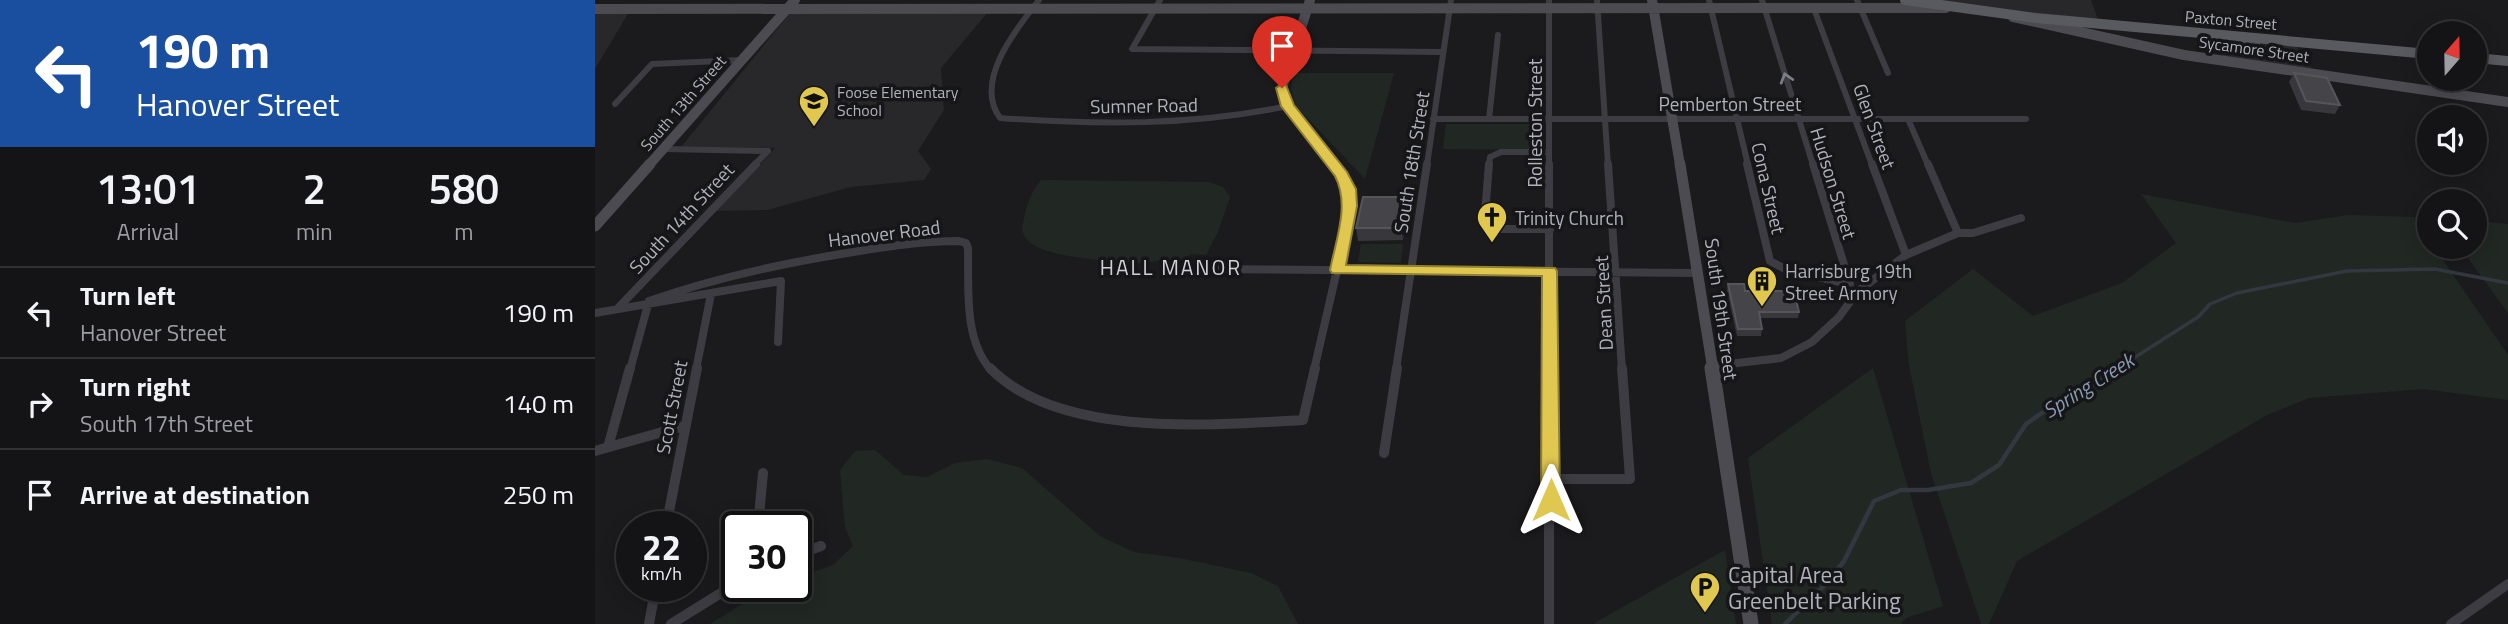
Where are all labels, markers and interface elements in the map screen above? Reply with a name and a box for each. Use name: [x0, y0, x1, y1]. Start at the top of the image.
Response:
street label: Paxton Street: [2184, 4, 2278, 36]
text: 190 m: [136, 12, 270, 87]
pin: [1252, 16, 1312, 88]
north arrow: [2417, 21, 2487, 91]
map controls: [2417, 21, 2487, 259]
icon: arrive: [1263, 27, 1301, 65]
icon: left: [21, 28, 112, 119]
street label: Sycamore Street: [2197, 29, 2311, 69]
street label: South 13th Street: [634, 49, 732, 156]
street label: Rolleston Street: [1520, 58, 1549, 187]
one-way arrow: [1779, 72, 1794, 84]
street label: Glen Street: [1846, 79, 1904, 173]
text: Hanover Street: [136, 80, 339, 128]
place label: Foose Elementary School: [837, 80, 959, 122]
school or university icon: Foose Elementary School: [797, 84, 831, 128]
street label: South 18th Street: [1386, 89, 1437, 235]
street label: Pemberton Street: [1659, 89, 1802, 118]
street label: Sumner Road: [1090, 90, 1198, 120]
button: sound: [2417, 105, 2487, 175]
street label: Hudson Street: [1803, 124, 1865, 243]
street label: Cona Street: [1744, 139, 1794, 237]
text: 13:01: [96, 156, 200, 220]
text: 2: [303, 156, 326, 220]
text: 580: [429, 156, 499, 220]
street label: South 14th Street: [622, 156, 741, 280]
button: search: [2417, 189, 2487, 259]
church icon: Trinity Church: [1475, 200, 1509, 244]
place label: Trinity Church: [1515, 203, 1624, 232]
street label: Hanover Road: [826, 212, 942, 254]
text: Arrival: [117, 214, 179, 249]
text: min: [296, 214, 333, 249]
text: m: [454, 214, 473, 249]
street label: South 19th Street: [1698, 236, 1746, 382]
district label: HALL MANOR: [1100, 251, 1242, 283]
street label: Dean Street: [1586, 255, 1620, 351]
place label: Harrisburg 19th Street Armory: [1785, 256, 1912, 307]
building icon: Harrisburg 19th Street Armory: [1745, 264, 1779, 308]
text: Turn left: [80, 276, 175, 315]
text: 190 m: [503, 293, 574, 332]
icon: left: [21, 294, 59, 332]
text: Hanover Street: [80, 315, 226, 350]
water label: Spring Creek: [2036, 343, 2142, 426]
street label: Scott Street: [648, 357, 694, 456]
text: Turn right: [80, 367, 191, 406]
text: 140 m: [503, 384, 574, 423]
icon: right: [21, 385, 59, 423]
text: South 17th Street: [80, 406, 253, 441]
position arrow: [1514, 463, 1588, 537]
text: Arrive at destination: [80, 475, 310, 514]
text: 250 m: [503, 475, 574, 514]
icon: arrive: [21, 476, 59, 514]
speed limit sign: 30: [721, 511, 812, 602]
text: 22: [642, 520, 681, 574]
place label: Capital Area Greenbelt Parking: [1728, 557, 1901, 618]
text: km/h: [641, 560, 682, 587]
parking icon: Capital Area Greenbelt Parking: [1688, 570, 1722, 614]

